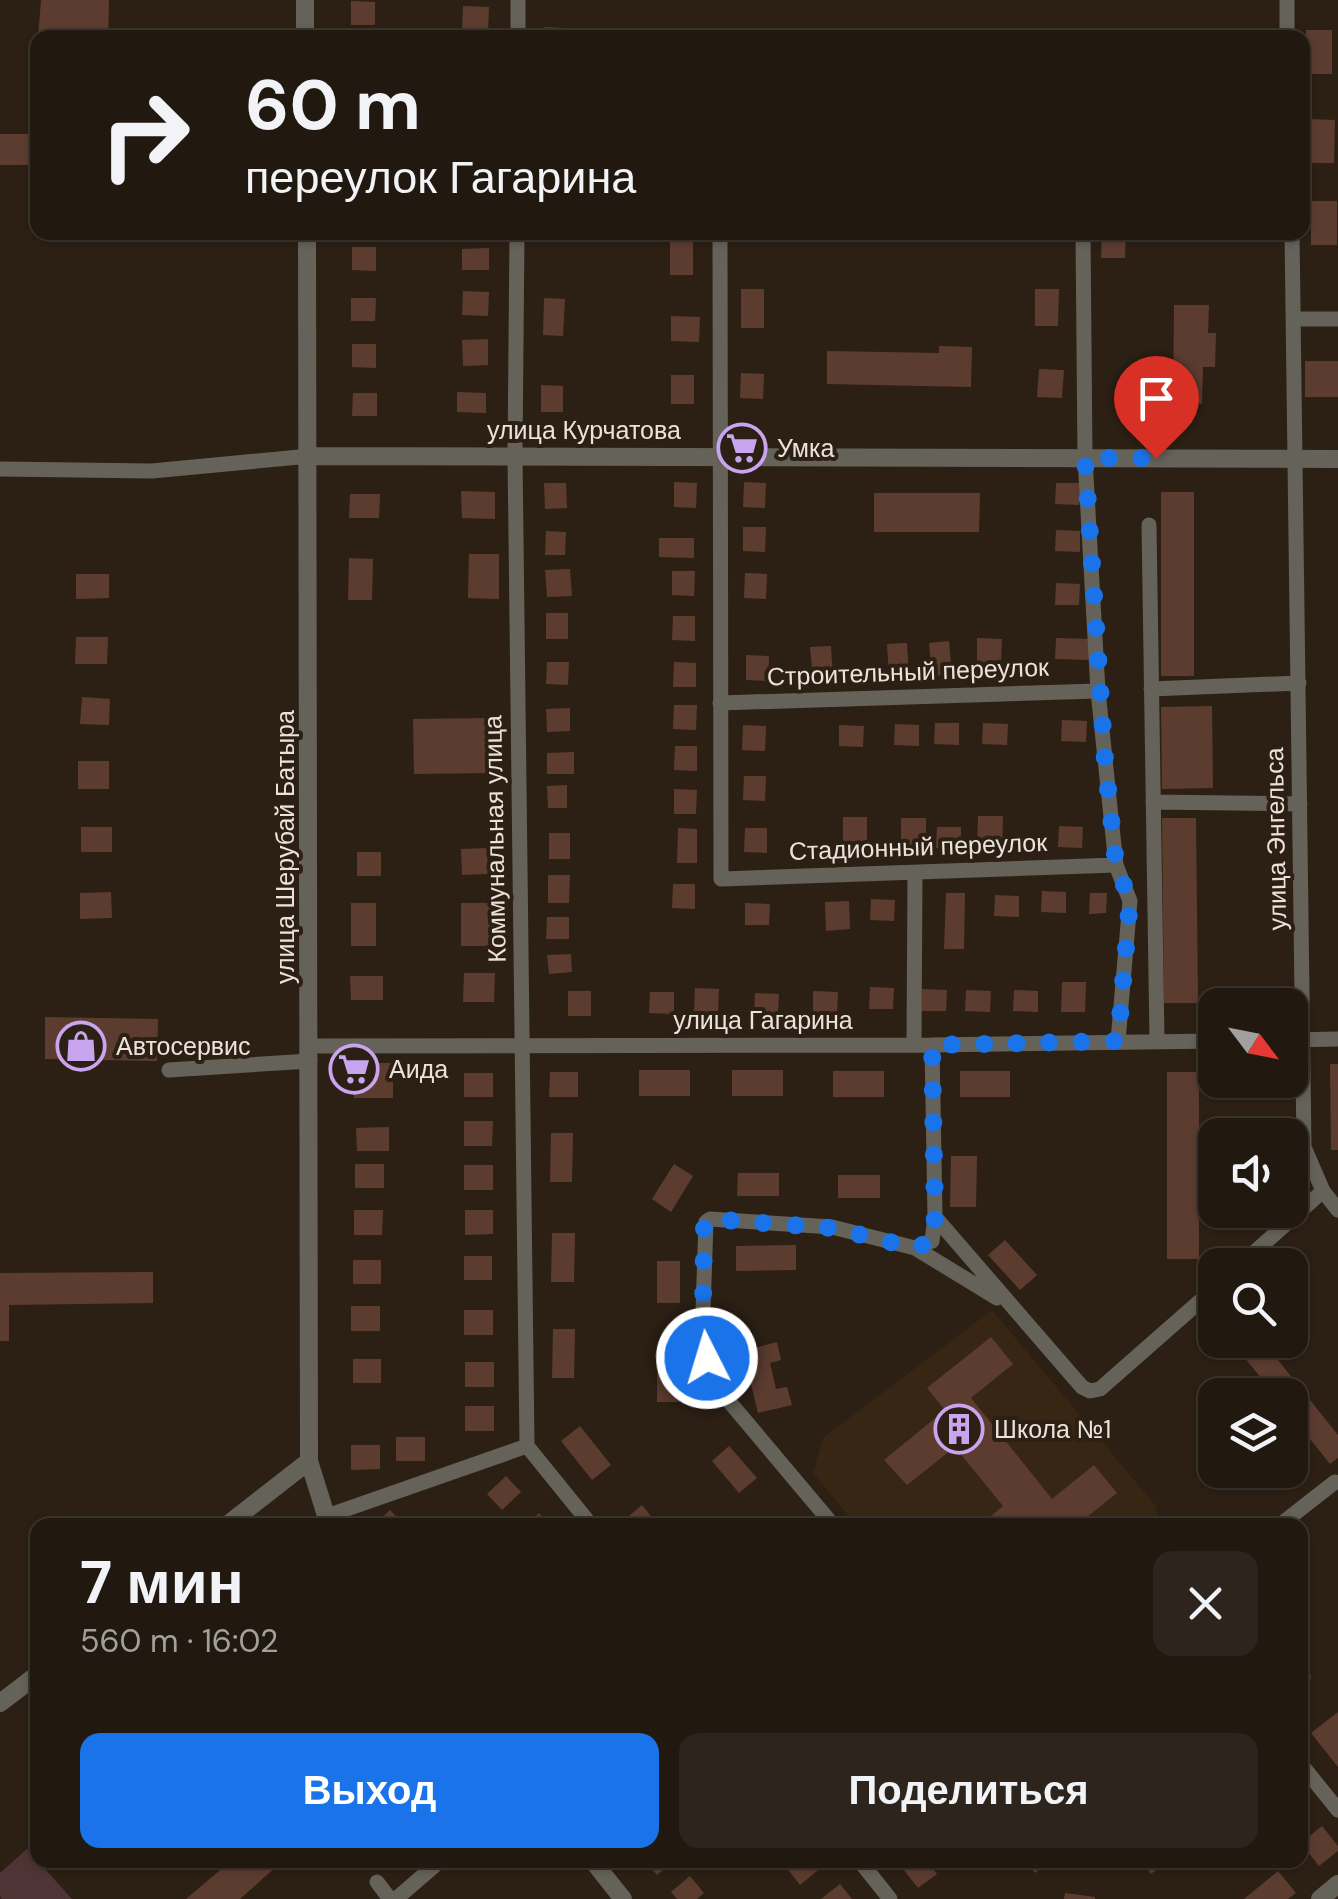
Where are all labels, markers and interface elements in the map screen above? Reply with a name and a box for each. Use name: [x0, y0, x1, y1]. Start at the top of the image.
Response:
text: 60 m: [245, 60, 421, 151]
icon: right: [80, 70, 210, 200]
text: переулок Гагарина: [245, 148, 636, 207]
pin: [1114, 356, 1199, 459]
icon: arrive: [1129, 371, 1184, 426]
street label: улица Курчатова: [487, 414, 681, 447]
supermarket icon: Умка: [716, 422, 768, 474]
place label: Умка: [777, 432, 834, 465]
street label: Строительный переулок: [766, 651, 1051, 693]
street label: улица Шерубай Батыра: [269, 710, 302, 984]
street label: Коммунальная улица: [476, 715, 514, 963]
street label: улица Энгельса: [1258, 747, 1294, 931]
street label: Стадионный переулок: [788, 826, 1049, 868]
north arrow: [1198, 988, 1308, 1098]
map controls: [1198, 988, 1308, 1488]
street label: улица Гагарина: [673, 1004, 853, 1037]
shop icon: Автосервис: [55, 1020, 107, 1072]
place label: Автосервис: [116, 1030, 251, 1063]
supermarket icon: Аида: [328, 1043, 380, 1095]
place label: Аида: [389, 1053, 448, 1086]
button: sound: [1198, 1118, 1308, 1228]
button: search: [1198, 1248, 1308, 1358]
position arrow: [655, 1306, 759, 1410]
button: layers: [1198, 1378, 1308, 1488]
building icon: Школа №1: [933, 1403, 985, 1455]
place label: Школа №1: [994, 1413, 1111, 1446]
text: 7 мин: [80, 1543, 244, 1622]
button: close: [1153, 1551, 1258, 1656]
text: 560 m · 16:02: [80, 1620, 278, 1662]
button: Выход: [80, 1733, 659, 1848]
button: Поделиться: [679, 1733, 1258, 1848]

